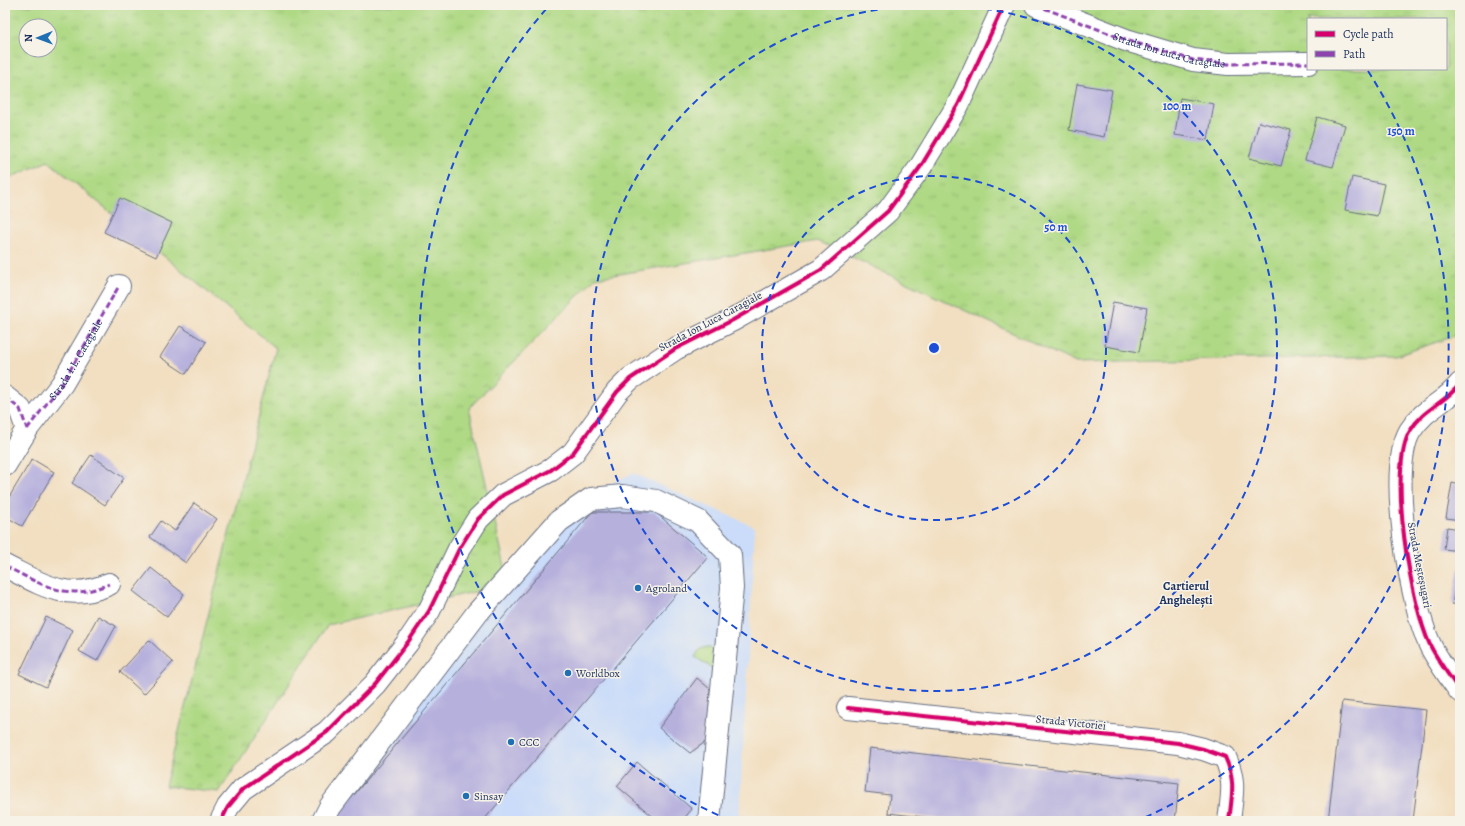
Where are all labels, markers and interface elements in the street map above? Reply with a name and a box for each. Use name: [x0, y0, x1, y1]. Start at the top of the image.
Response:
north arrow: [18, 18, 58, 58]
legend: [1307, 18, 1447, 70]
text: Cycle path: [1343, 26, 1394, 42]
street label: Strada Ion Luca Caragiale: [1111, 29, 1226, 72]
text: N: [21, 34, 36, 42]
text: Path: [1343, 46, 1366, 62]
text: 100 m: [1163, 98, 1191, 114]
text: 150 m: [1387, 123, 1415, 139]
text: 50 m: [1044, 219, 1068, 235]
street label: Strada Ion Luca Caragiale: [656, 288, 765, 355]
street label: Strada I.L. Caragiale: [45, 316, 106, 403]
centre of rings: [927, 341, 941, 355]
street label: Strada Meșteșugari: [1404, 521, 1435, 609]
district label: Cartierul Anghelești: [1158, 578, 1213, 608]
place label: Agroland: [645, 581, 687, 596]
marker: Agroland: [633, 583, 643, 593]
place label: Worldbox: [575, 666, 621, 681]
marker: Worldbox: [563, 668, 573, 678]
street label: Strada Victoriei: [1035, 711, 1107, 734]
place label: CCC: [519, 735, 540, 750]
marker: CCC: [506, 737, 516, 747]
place label: Sinsay: [474, 789, 503, 804]
marker: Sinsay: [461, 791, 471, 801]

